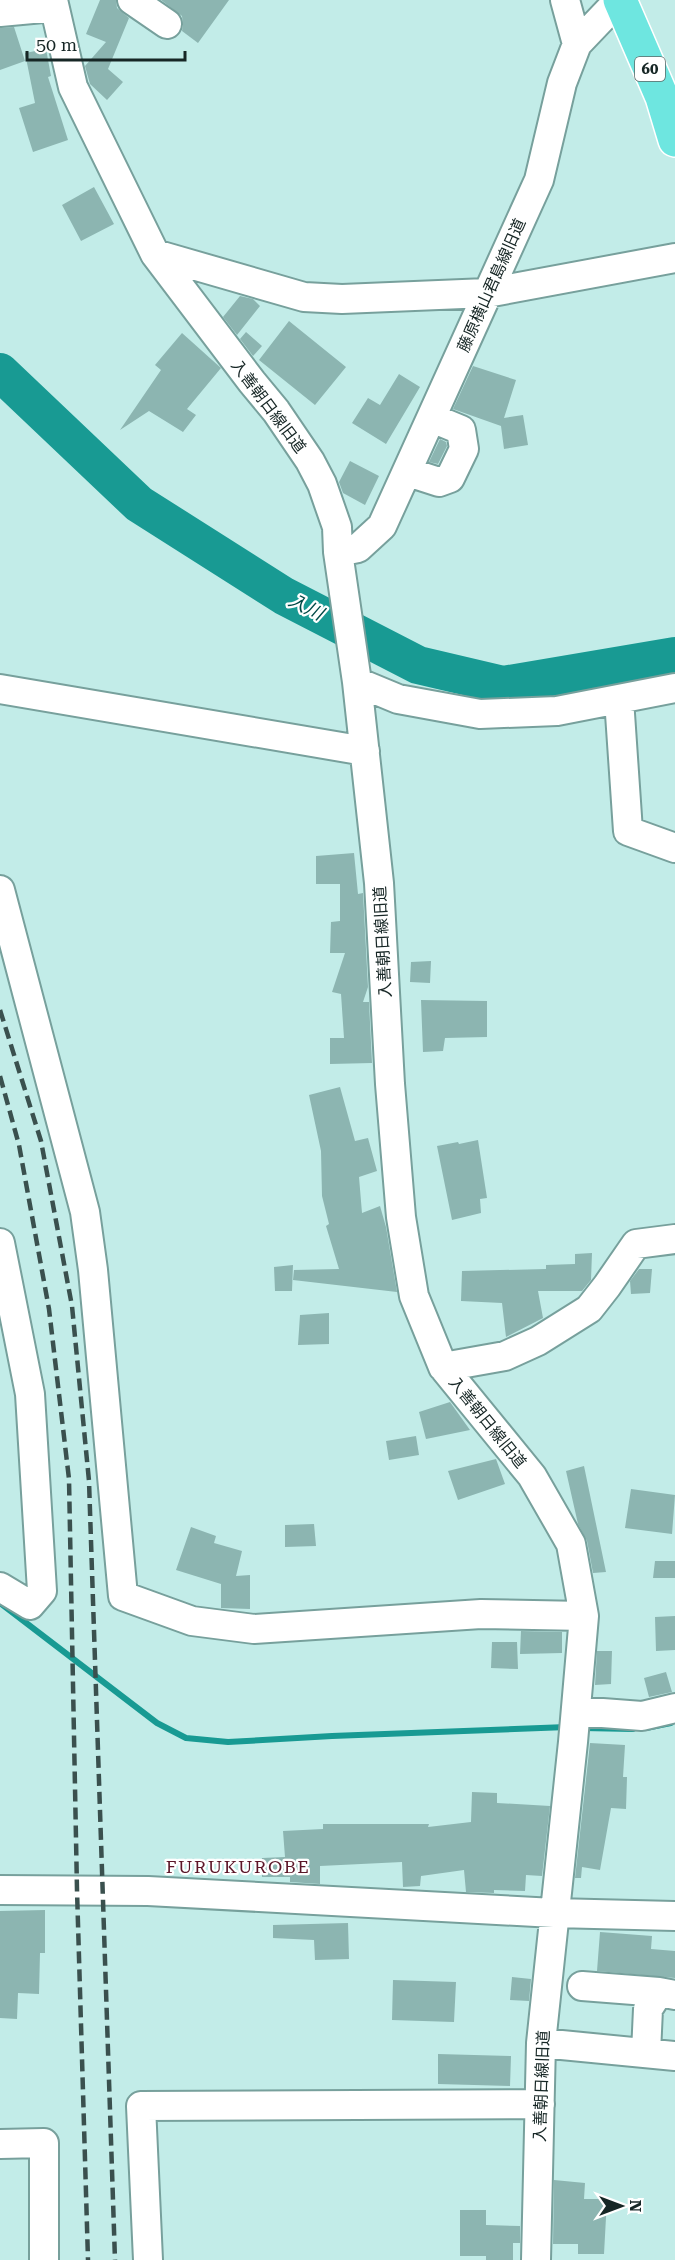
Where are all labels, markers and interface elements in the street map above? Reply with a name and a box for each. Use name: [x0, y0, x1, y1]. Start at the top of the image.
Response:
scale bar: [27, 24, 184, 62]
text: 50 m: [36, 34, 77, 55]
road number: 60: [635, 57, 665, 81]
street label: 藤原横山君島線旧道: [453, 216, 529, 355]
street label: 入善朝日線旧道: [227, 356, 310, 457]
water label: 入川: [285, 589, 329, 625]
street label: 入善朝日線旧道: [370, 886, 395, 998]
street label: 入善朝日線旧道: [445, 1373, 530, 1472]
district label: FURUKUROBE: [166, 1856, 310, 1877]
street label: 入善朝日線旧道: [530, 2030, 553, 2142]
north arrow: [591, 2176, 651, 2236]
text: N: [626, 2200, 645, 2212]

